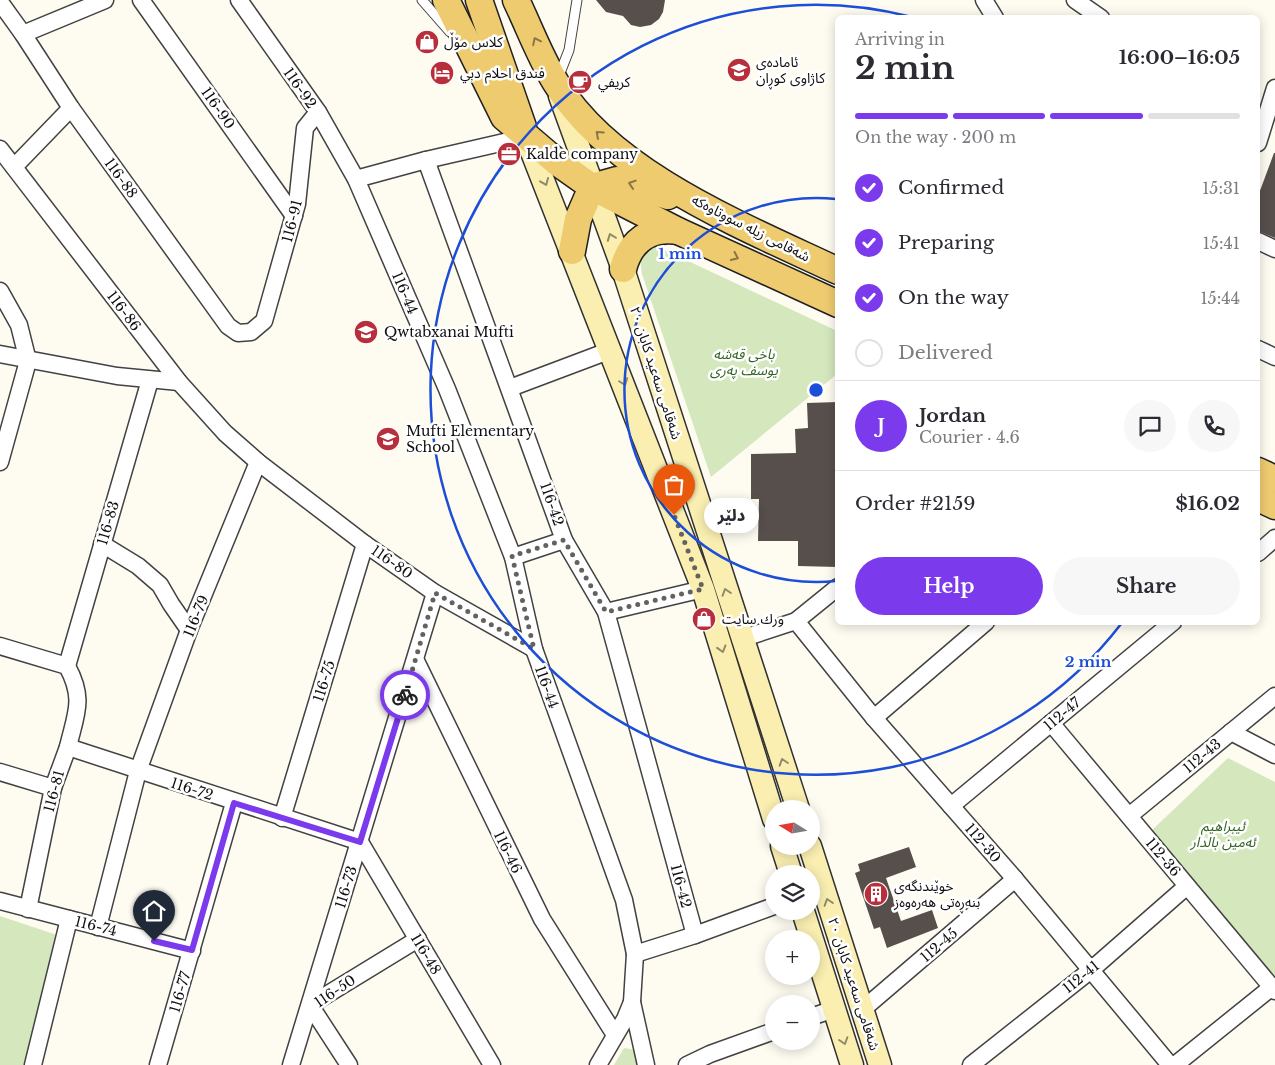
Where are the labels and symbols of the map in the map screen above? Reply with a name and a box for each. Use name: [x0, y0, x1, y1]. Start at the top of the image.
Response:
shop icon: کلاس مۆڵ: [414, 29, 440, 55]
place label: کلاس مۆڵ: [444, 32, 503, 51]
one-way arrow: [532, 37, 542, 46]
place label: ئامادەی کاژاوی کوڕان: [756, 53, 825, 90]
school or university icon: ئامادەی کاژاوی کوڕان: [726, 57, 752, 83]
hotel icon: فندق احلام دبي: [429, 60, 455, 86]
street label: 116-92: [280, 64, 320, 112]
place label: فندق احلام دبي: [460, 64, 545, 84]
cafe icon: كريفي: [567, 69, 593, 95]
place label: كريفي: [598, 73, 631, 93]
street label: 116-90: [197, 84, 239, 132]
one-way arrow: [596, 130, 605, 139]
office icon: Kalde company: [496, 141, 522, 167]
place label: Kalde company: [526, 145, 638, 163]
street label: 116-88: [101, 155, 141, 201]
one-way arrow: [538, 177, 549, 186]
one-way arrow: [628, 180, 637, 190]
street label: شەقامی زیلە سووتاوەکە: [689, 190, 813, 266]
street label: 116-91: [278, 198, 306, 244]
one-way arrow: [607, 234, 617, 242]
text: 1 min: [658, 244, 702, 263]
one-way arrow: [729, 250, 738, 260]
street label: 116-44: [388, 269, 422, 317]
street label: 116-86: [103, 287, 145, 335]
street label: شەقامی سەعید کابان ٢٠: [626, 304, 686, 442]
school or university icon: Qwtabxanai Mufti: [353, 319, 379, 345]
place label: Qwtabxanai Mufti: [384, 323, 514, 341]
park label: باخی قەشە یوسف پەری: [710, 345, 779, 380]
one-way arrow: [617, 377, 628, 386]
centre of rings: [807, 381, 825, 399]
place label: Mufti Elementary School: [406, 422, 534, 456]
school or university icon: Mufti Elementary School: [375, 426, 401, 452]
pin: [653, 464, 695, 515]
street label: 116-42: [536, 480, 568, 528]
callout: دلێر: [704, 498, 759, 532]
street label: 116-83: [93, 499, 123, 547]
street label: 116-80: [368, 541, 416, 583]
one-way arrow: [722, 588, 732, 596]
street label: 116-79: [179, 592, 213, 640]
shop icon: ورك سايت: [691, 606, 717, 632]
place label: ورك سايت: [722, 610, 784, 628]
one-way arrow: [716, 645, 726, 653]
text: 2 min: [1065, 652, 1111, 671]
street label: 116-75: [309, 658, 339, 704]
street label: 116-44: [531, 663, 563, 711]
courier: [380, 670, 430, 720]
street label: 112-47: [1040, 693, 1085, 735]
street label: 112-43: [1179, 735, 1225, 777]
one-way arrow: [779, 759, 789, 767]
street label: 116-81: [40, 768, 68, 814]
street label: 116-72: [169, 774, 215, 804]
north arrow: [765, 800, 820, 855]
park label: ئیبراهیم ئەمین بالدار: [1190, 817, 1258, 851]
street label: 112-30: [961, 820, 1005, 866]
street label: 116-46: [490, 828, 526, 876]
street label: 112-36: [1142, 834, 1184, 880]
street label: 116-42: [667, 862, 695, 910]
street label: 116-73: [331, 864, 361, 910]
place label: خوێندنگەی بنەڕەتی هەرەوەز: [893, 877, 981, 914]
building icon: خوێندنگەی بنەڕەتی هەرەوەز: [863, 881, 889, 907]
pin: [133, 890, 175, 941]
one-way arrow: [823, 898, 833, 906]
street label: 116-74: [73, 912, 119, 940]
street label: شەقامی سەعید کابان ٢٠: [824, 915, 884, 1053]
street label: 112-45: [917, 924, 961, 966]
street label: 116-48: [407, 930, 445, 978]
street label: 112-41: [1059, 957, 1103, 997]
street label: 116-77: [166, 968, 195, 1015]
street label: 116-50: [311, 971, 359, 1011]
one-way arrow: [838, 1036, 848, 1045]

